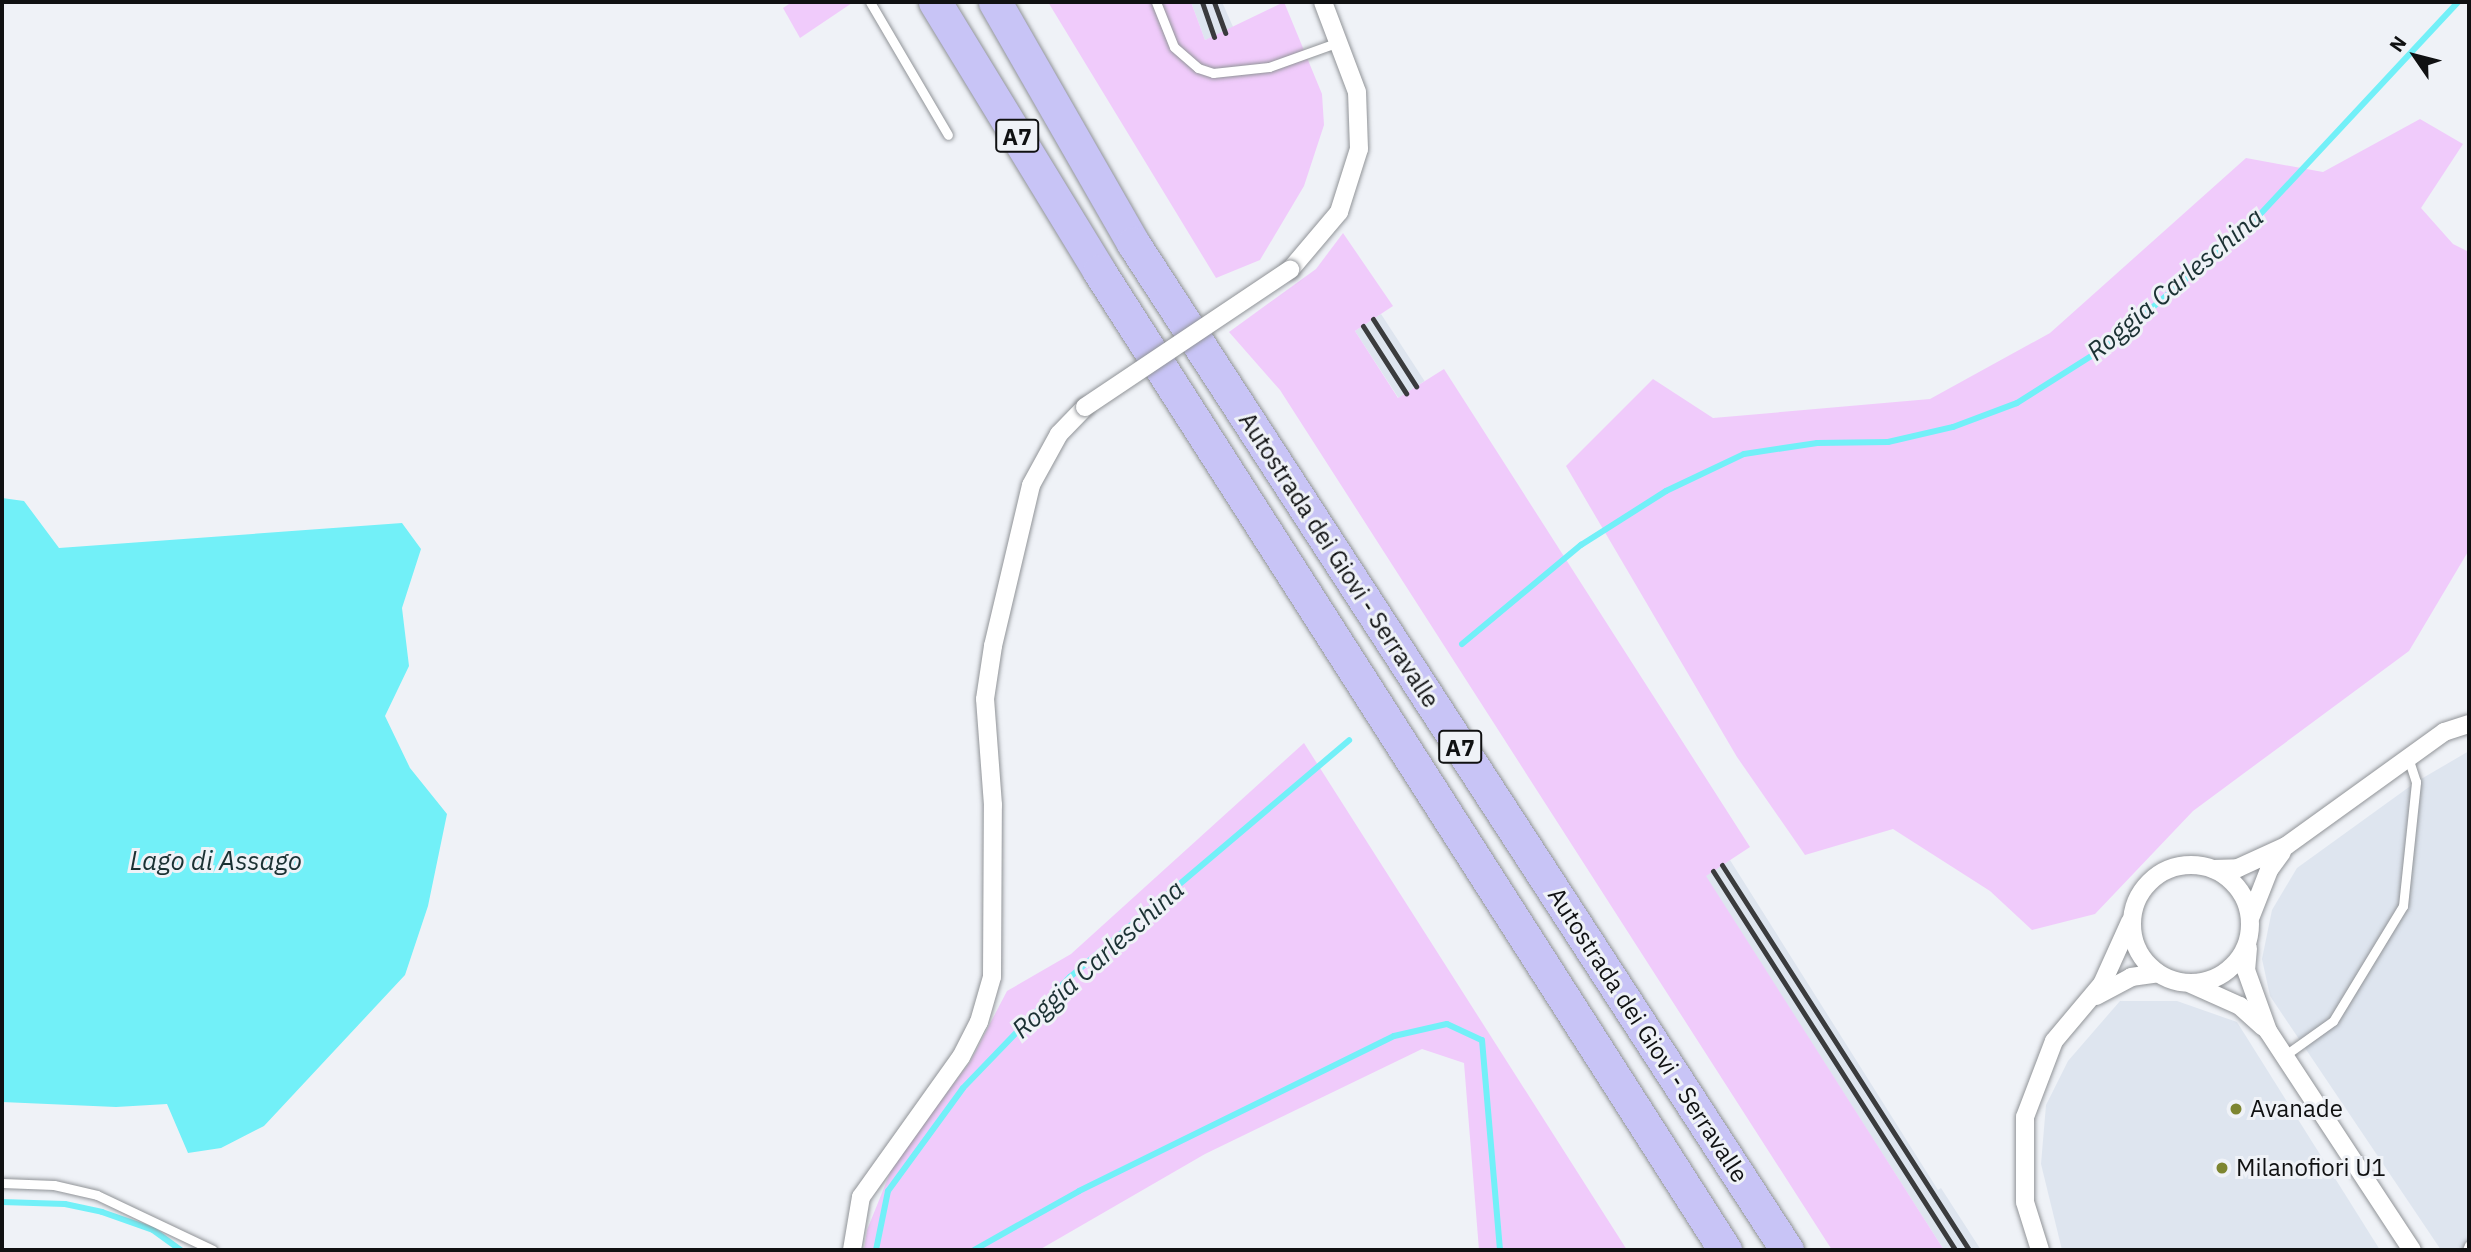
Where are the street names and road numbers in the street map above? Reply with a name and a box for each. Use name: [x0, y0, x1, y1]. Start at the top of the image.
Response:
road number: A7: [994, 116, 1040, 155]
street label: Autostrada dei Giovi - Serravalle: [1233, 407, 1445, 713]
road number: A7: [1437, 727, 1483, 766]
street label: Autostrada dei Giovi - Serravalle: [1542, 882, 1754, 1188]

